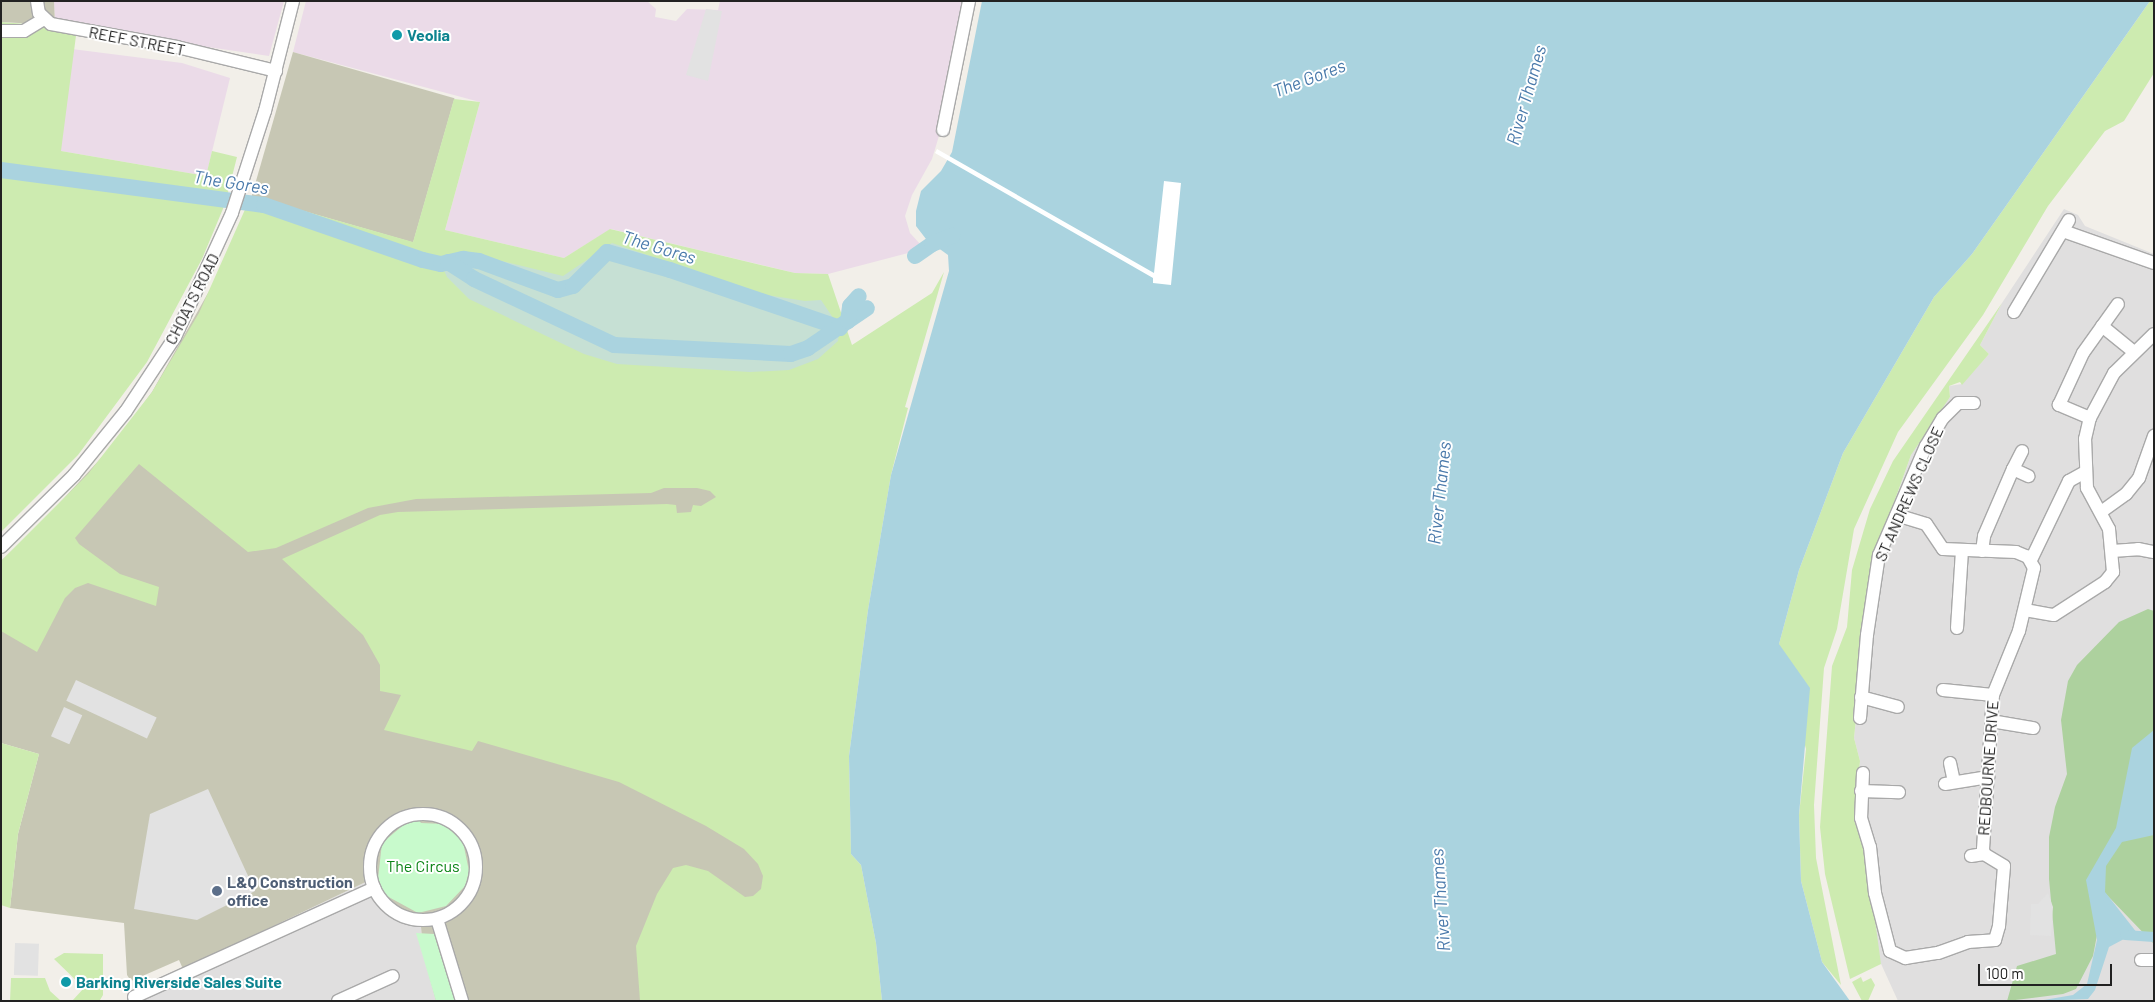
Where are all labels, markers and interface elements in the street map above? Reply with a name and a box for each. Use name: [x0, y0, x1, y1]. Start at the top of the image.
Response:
street label: REEF STREET: [87, 22, 187, 60]
place label: Veolia: [407, 25, 450, 45]
marker: Veolia: [391, 29, 403, 41]
water label: River Thames: [1501, 43, 1551, 147]
water label: The Gores: [1270, 54, 1348, 102]
water label: The Gores: [192, 165, 270, 199]
water label: The Gores: [619, 226, 699, 268]
street label: CHOATS ROAD: [161, 250, 223, 348]
street label: ST ANDREWS CLOSE: [1871, 424, 1947, 564]
water label: River Thames: [1423, 441, 1455, 545]
street label: REDBOURNE DRIVE: [1974, 700, 2002, 836]
water label: River Thames: [1426, 848, 1454, 952]
park label: The Circus: [386, 856, 460, 876]
place label: L&Q Construction office: [227, 872, 353, 910]
marker: L&Q Construction office: [211, 885, 223, 897]
scale bar: [1980, 954, 2114, 986]
text: 100 m: [1986, 964, 2024, 982]
place label: Barking Riverside Sales Suite: [76, 972, 282, 992]
marker: Barking Riverside Sales Suite: [60, 976, 72, 988]

